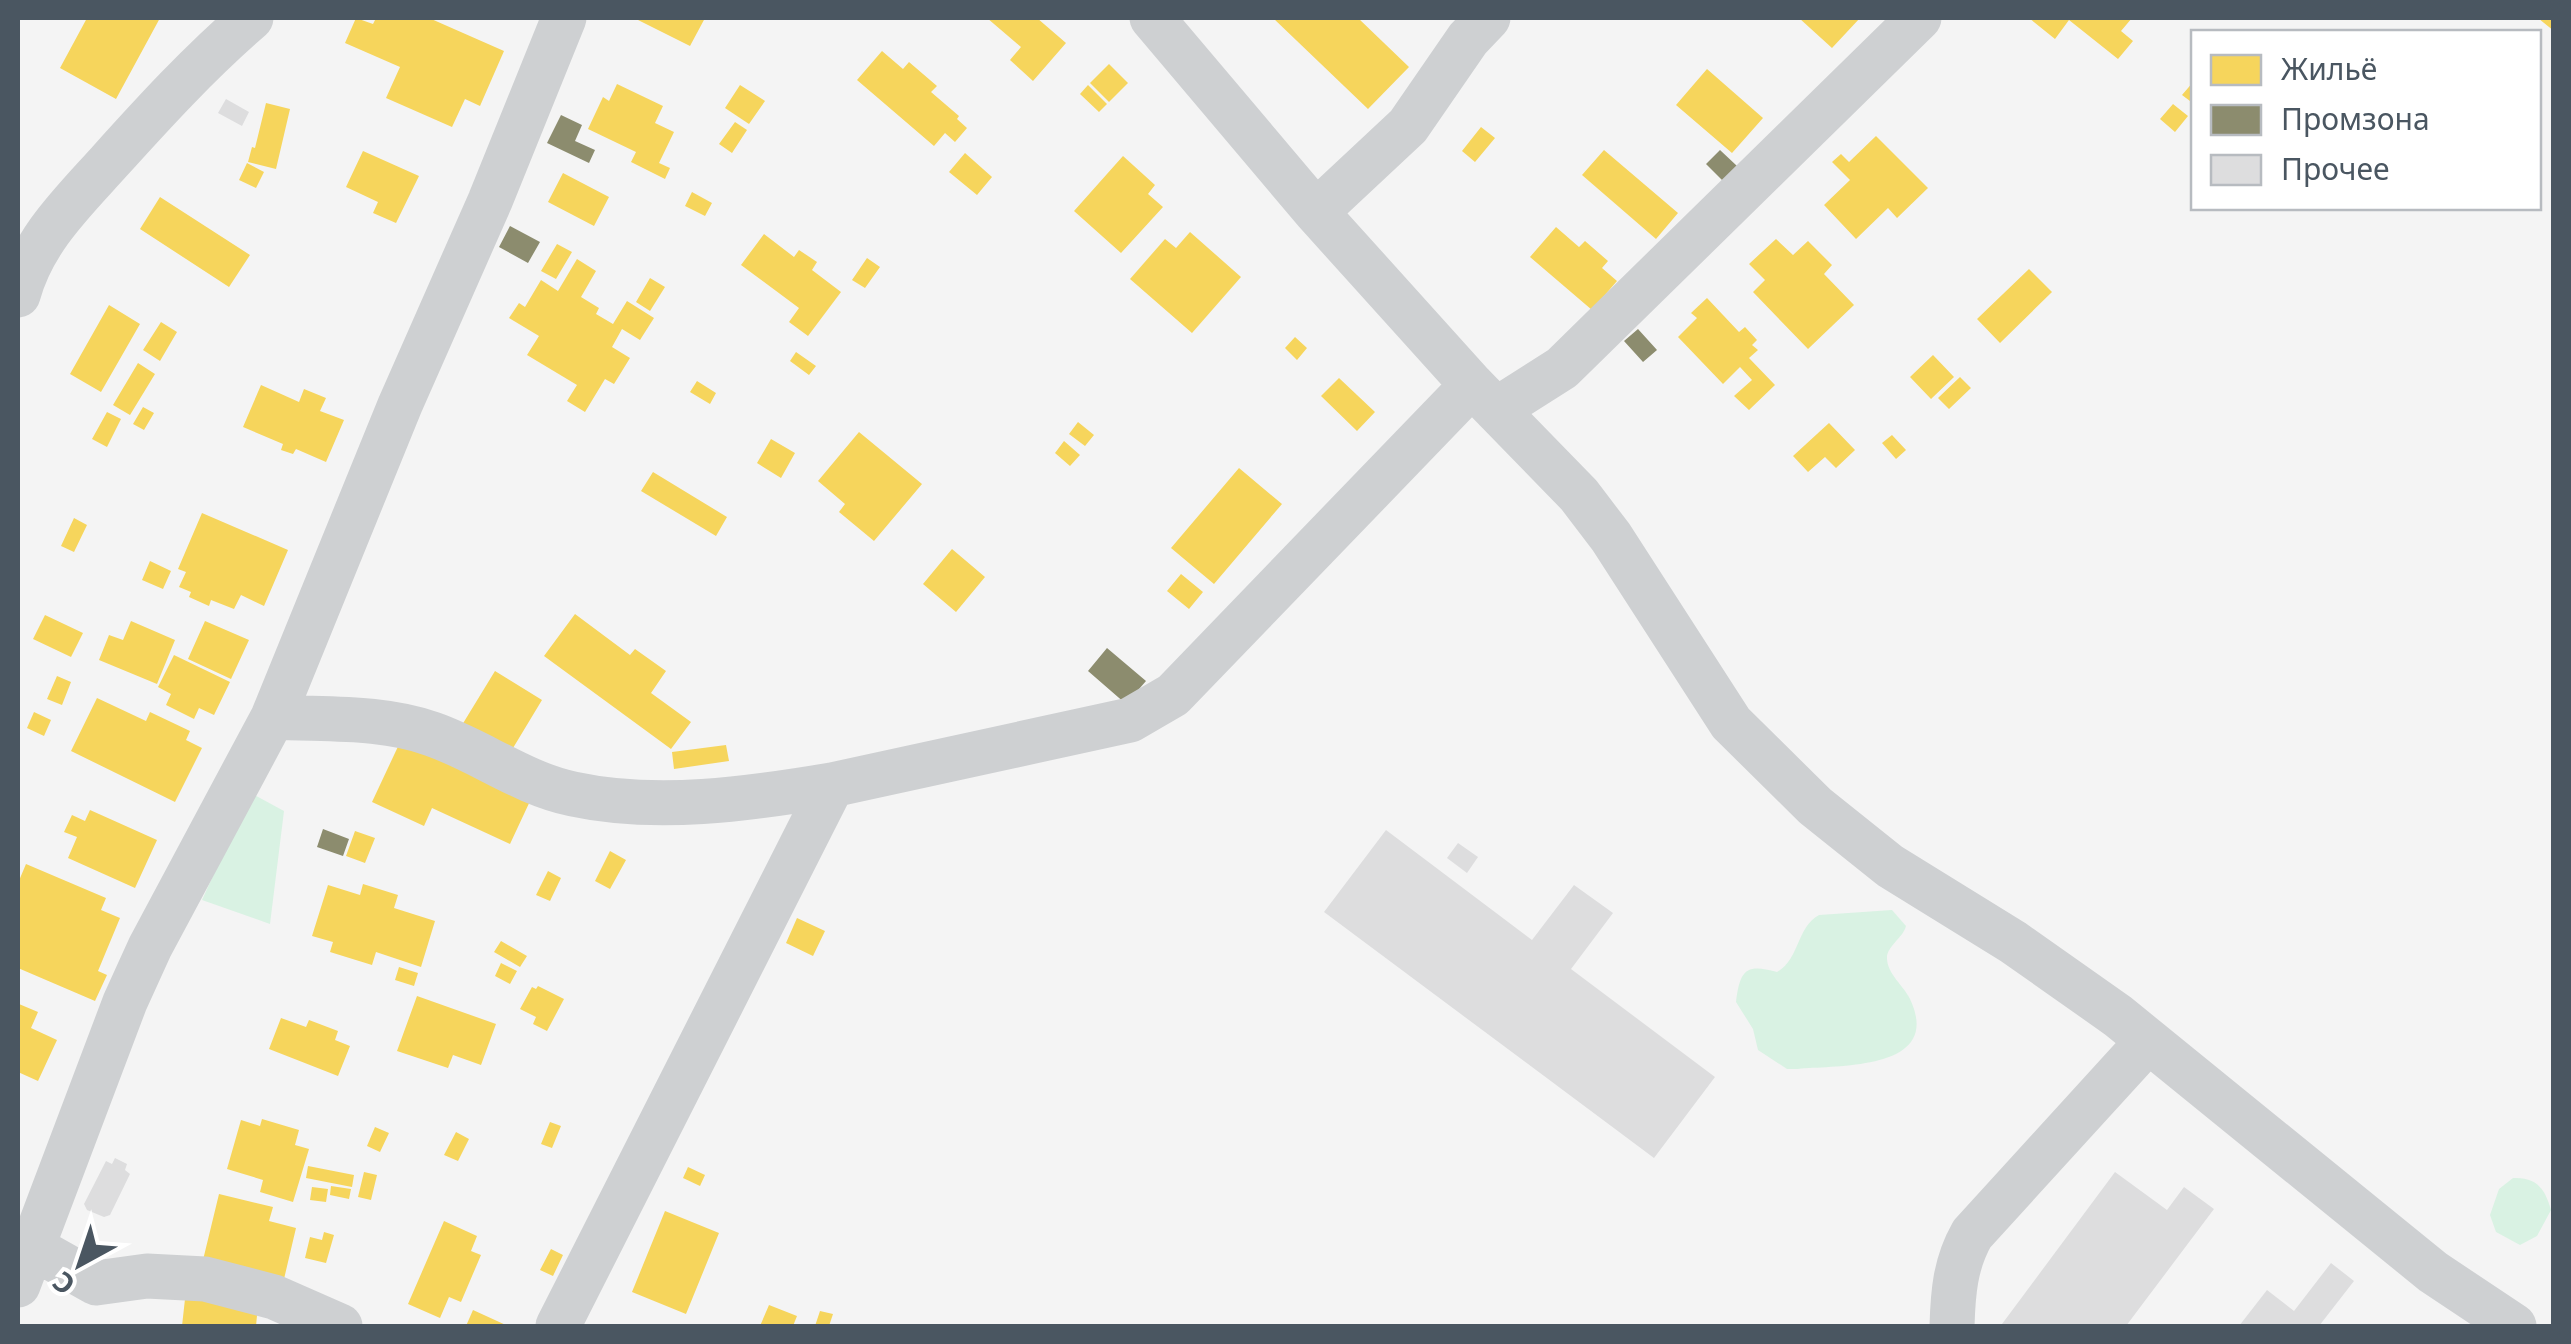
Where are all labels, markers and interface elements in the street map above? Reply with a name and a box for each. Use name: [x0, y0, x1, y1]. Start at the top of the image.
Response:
legend: [2191, 30, 2541, 210]
text: Жильё: [2281, 48, 2377, 89]
text: Промзона: [2281, 98, 2430, 139]
text: Прочее: [2281, 148, 2389, 189]
north arrow: [30, 1214, 130, 1314]
text: С: [44, 1264, 82, 1304]

